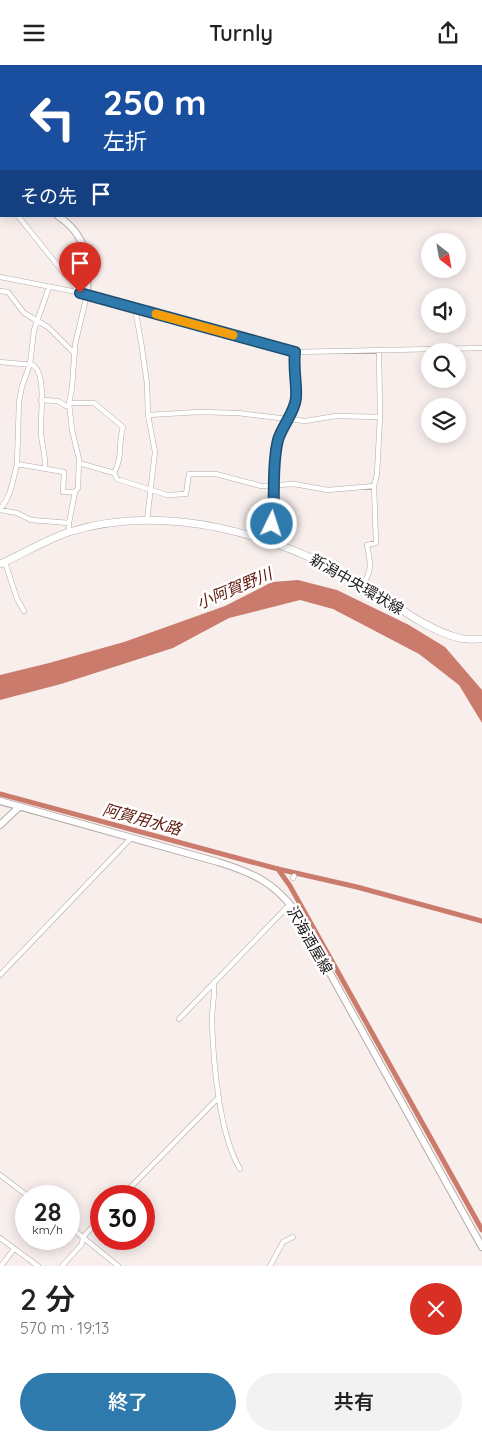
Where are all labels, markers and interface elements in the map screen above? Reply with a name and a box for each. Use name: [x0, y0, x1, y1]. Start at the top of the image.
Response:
icon: menu: [20, 19, 48, 47]
text: Turnly: [209, 19, 273, 47]
icon: share: [434, 19, 462, 47]
text: 250 m: [103, 80, 207, 124]
icon: left: [20, 85, 85, 150]
text: 左折: [103, 127, 147, 155]
icon: arrive: [87, 180, 115, 208]
text: その先: [20, 184, 77, 208]
north arrow: [421, 233, 466, 277]
map controls: [421, 233, 466, 443]
pin: [59, 242, 101, 293]
icon: arrive: [66, 249, 94, 277]
button: sound: [421, 288, 466, 333]
button: search: [421, 343, 466, 388]
button: layers: [421, 398, 466, 443]
position arrow: [245, 497, 297, 549]
street label: 新潟中央環状線: [307, 550, 407, 618]
water label: 小阿賀野川: [193, 562, 277, 613]
water label: 阿賀用水路: [101, 799, 185, 840]
street label: 沢海酒屋線: [283, 903, 337, 977]
speed limit sign: 30: [90, 1185, 155, 1250]
text: 28: [34, 1196, 61, 1227]
text: km/h: [32, 1222, 63, 1237]
text: 2 分: [20, 1280, 75, 1318]
button: close: [410, 1283, 462, 1335]
text: 570 m · 19:13: [20, 1318, 109, 1338]
button: 終了: [20, 1373, 236, 1431]
button: 共有: [246, 1373, 462, 1431]

